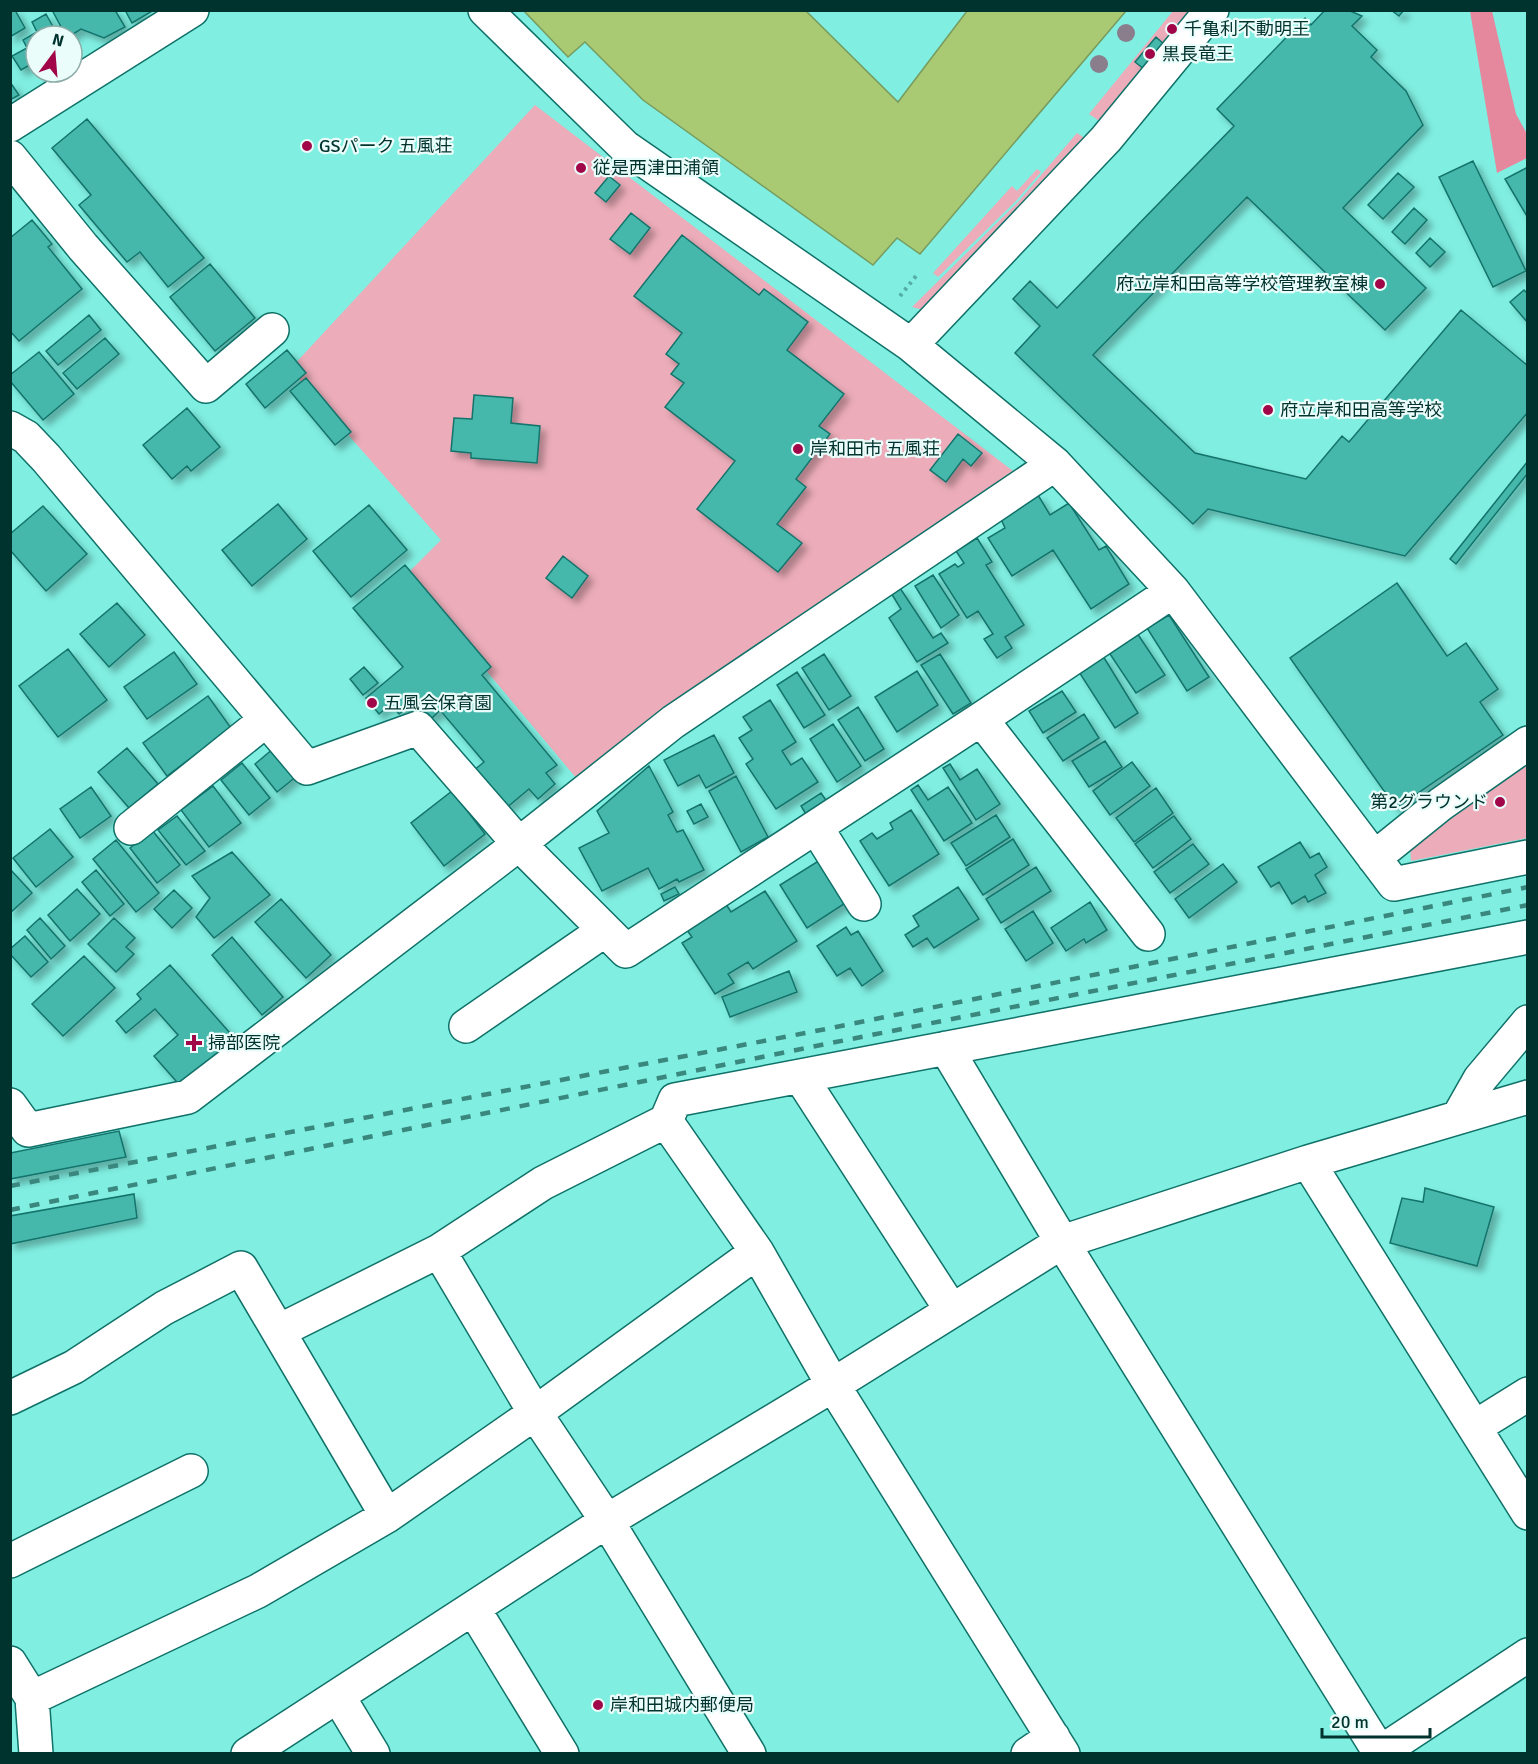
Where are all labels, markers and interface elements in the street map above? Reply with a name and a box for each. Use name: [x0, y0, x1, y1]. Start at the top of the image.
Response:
place label: 千亀利不動明王: [1184, 18, 1310, 40]
marker: 千亀利不動明王: [1165, 22, 1179, 36]
north arrow: [24, 24, 84, 84]
text: N: [50, 29, 66, 52]
place label: 黒長竜王: [1162, 43, 1234, 65]
marker: 黒長竜王: [1143, 47, 1157, 61]
place label: GSパーク 五風荘: [319, 135, 453, 157]
marker: GSパーク 五風荘: [300, 139, 314, 153]
place label: 従是西津田浦領: [593, 157, 719, 179]
marker: 従是西津田浦領: [574, 161, 588, 175]
place label: 府立岸和田高等学校管理教室棟: [1116, 273, 1368, 295]
marker: 府立岸和田高等学校管理教室棟: [1373, 277, 1387, 291]
place label: 府立岸和田高等学校: [1280, 399, 1442, 421]
marker: 府立岸和田高等学校: [1261, 403, 1275, 417]
place label: 岸和田市 五風荘: [810, 438, 940, 460]
marker: 岸和田市 五風荘: [791, 442, 805, 456]
place label: 五風会保育園: [384, 692, 492, 714]
marker: 五風会保育園: [365, 696, 379, 710]
place label: 第2グラウンド: [1370, 791, 1488, 813]
marker: 第2グラウンド: [1493, 795, 1507, 809]
place label: 掃部医院: [208, 1032, 280, 1054]
marker: 掃部医院: [185, 1034, 203, 1052]
place label: 岸和田城内郵便局: [610, 1694, 754, 1716]
marker: 岸和田城内郵便局: [591, 1698, 605, 1712]
scale bar: [1322, 1701, 1430, 1739]
text: 20 m: [1331, 1711, 1369, 1733]

